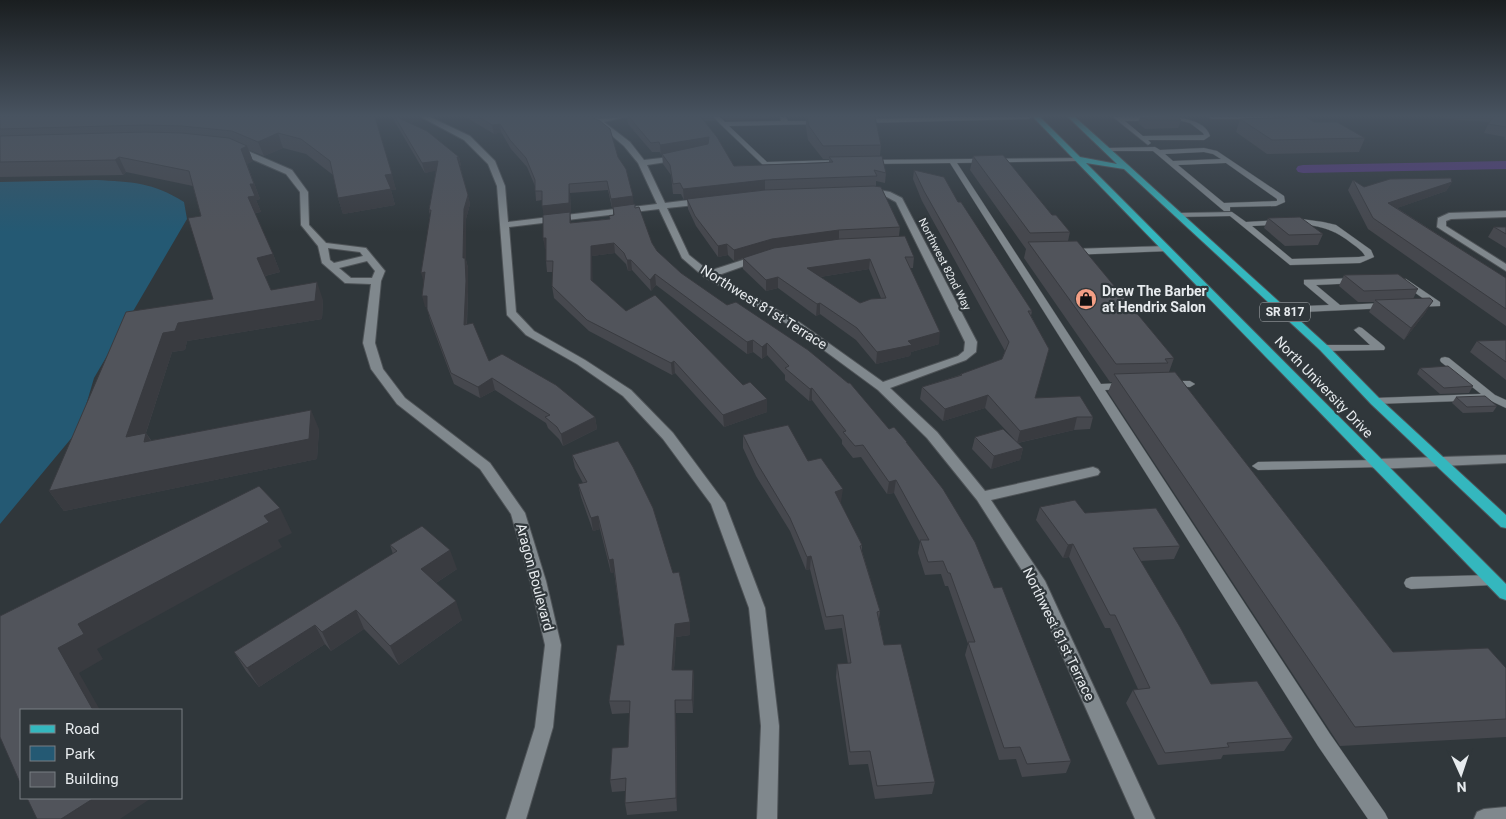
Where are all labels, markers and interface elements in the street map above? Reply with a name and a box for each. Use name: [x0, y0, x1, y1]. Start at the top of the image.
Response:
street label: Northwest 82nd Way: [916, 216, 974, 313]
street label: Northwest 81st Terrace: [698, 262, 830, 352]
place label: Drew The Barber at Hendrix Salon: [1102, 283, 1207, 315]
shop icon: Drew The Barber at Hendrix Salon: [1074, 287, 1098, 311]
road number: SR 817: [1260, 302, 1310, 322]
street label: North University Drive: [1271, 333, 1377, 441]
street label: Aragon Boulevard: [513, 522, 557, 632]
street label: Northwest 81st Terrace: [1020, 565, 1098, 703]
legend: [20, 709, 182, 799]
text: Road: [65, 720, 99, 738]
text: Park: [65, 745, 96, 763]
north arrow: [1436, 749, 1486, 799]
text: Building: [65, 770, 119, 788]
text: N: [1456, 779, 1467, 795]

